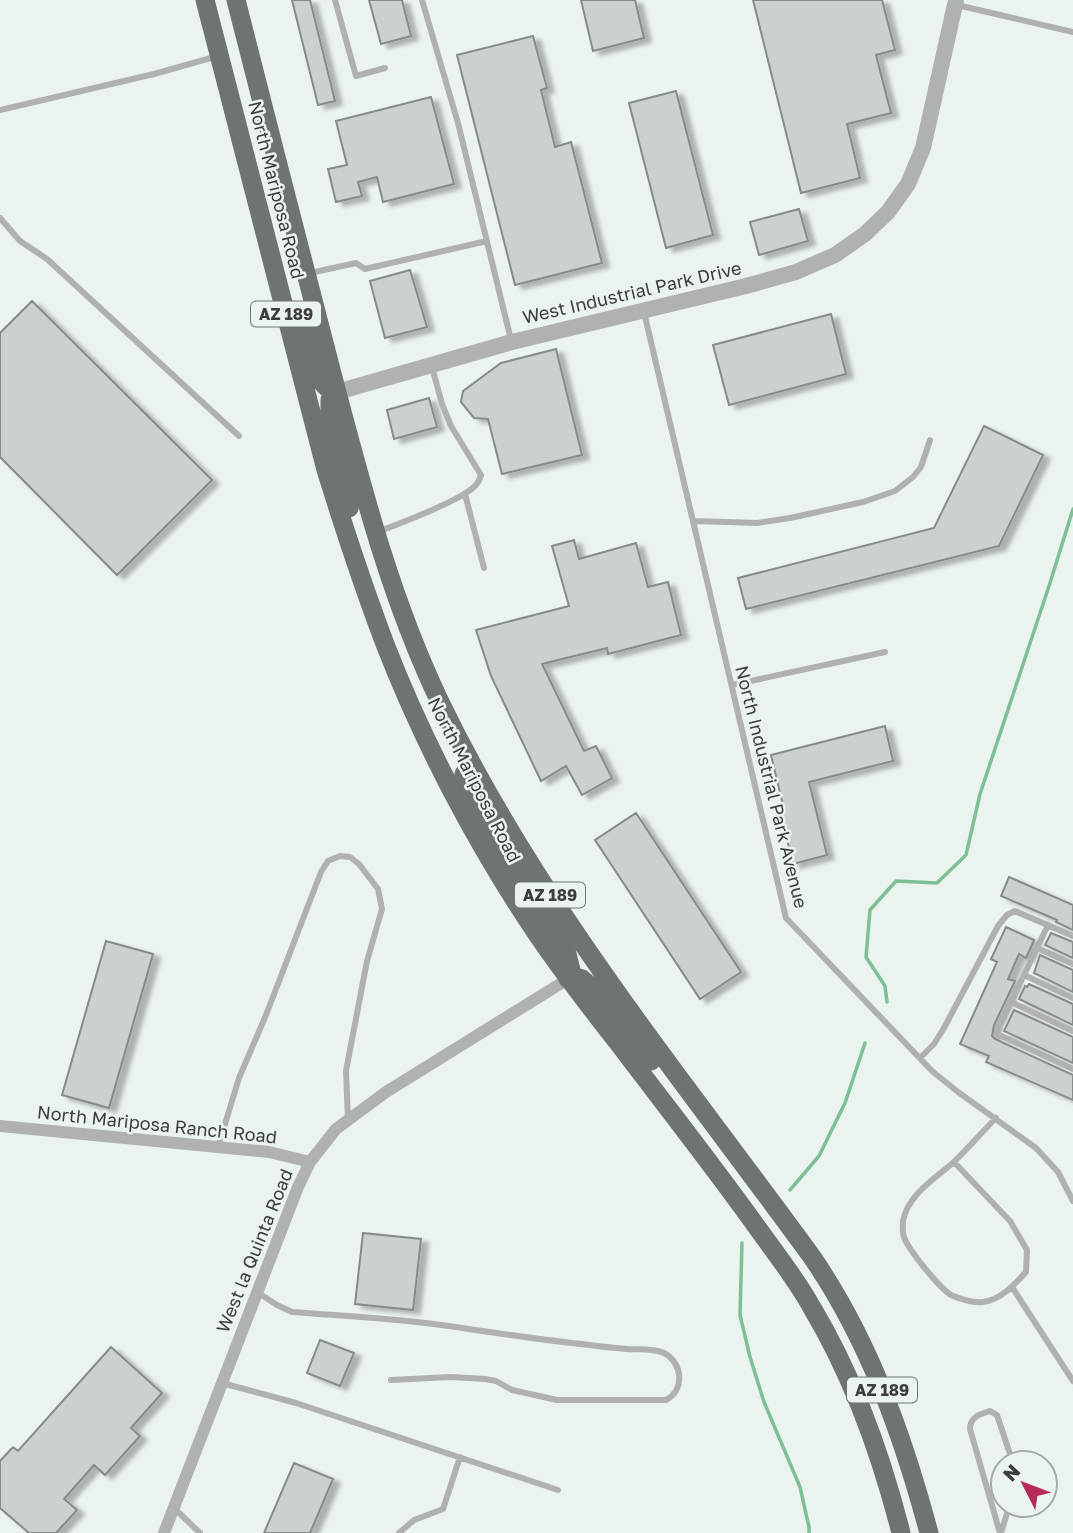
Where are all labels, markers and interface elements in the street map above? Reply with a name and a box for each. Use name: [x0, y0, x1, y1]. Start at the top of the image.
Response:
street label: North Mariposa Road: [244, 99, 310, 281]
street label: West Industrial Park Drive: [520, 256, 743, 328]
road number: AZ 189: [251, 302, 321, 326]
street label: North Industrial Park Avenue: [731, 663, 813, 910]
street label: North Mariposa Road: [424, 693, 526, 866]
road number: AZ 189: [515, 882, 585, 908]
street label: North Mariposa Ranch Road: [36, 1100, 278, 1148]
street label: West la Quinta Road: [211, 1166, 297, 1336]
road number: AZ 189: [847, 1378, 917, 1402]
north arrow: [989, 1449, 1059, 1519]
text: N: [998, 1459, 1024, 1485]

